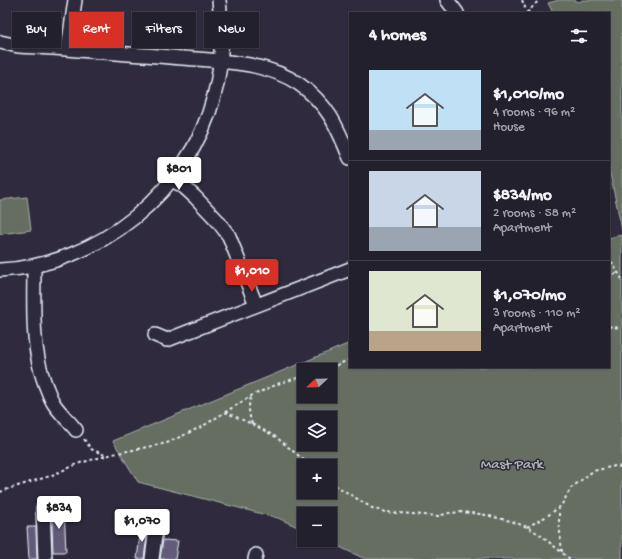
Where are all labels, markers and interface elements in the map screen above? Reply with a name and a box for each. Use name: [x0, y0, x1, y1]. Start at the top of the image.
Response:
chip: Buy: [12, 12, 61, 48]
chip: Rent: [69, 12, 124, 48]
chip: Filters: [132, 12, 196, 48]
chip: New: [204, 12, 259, 48]
icon: filters: [568, 25, 590, 47]
text: 4 homes: [369, 26, 426, 46]
text: $1,010/mo: [493, 85, 564, 105]
icon: home: [401, 86, 449, 134]
text: 4 rooms · 96 m²: [493, 105, 575, 120]
text: House: [493, 120, 525, 135]
pin: $801: [155, 157, 203, 191]
text: $801: [166, 162, 192, 177]
text: $834/mo: [493, 186, 552, 206]
icon: home: [401, 187, 449, 235]
text: 2 rooms · 58 m²: [493, 206, 576, 221]
text: Apartment: [493, 221, 552, 236]
pin: $1,010: [219, 259, 285, 293]
text: $1,010: [234, 264, 270, 279]
text: $1,070/mo: [493, 286, 566, 306]
icon: home: [401, 287, 449, 335]
text: 3 rooms · 110 m²: [493, 306, 581, 321]
text: Apartment: [493, 321, 552, 336]
north arrow: [297, 363, 337, 403]
map controls: [297, 363, 337, 547]
button: layers: [297, 411, 337, 451]
park label: Mast Park: [481, 456, 545, 474]
button: +: [297, 459, 337, 499]
pin: $834: [35, 496, 83, 530]
text: $834: [46, 501, 72, 516]
button: −: [297, 507, 337, 547]
pin: $1,070: [109, 509, 175, 543]
text: $1,070: [124, 514, 160, 529]

